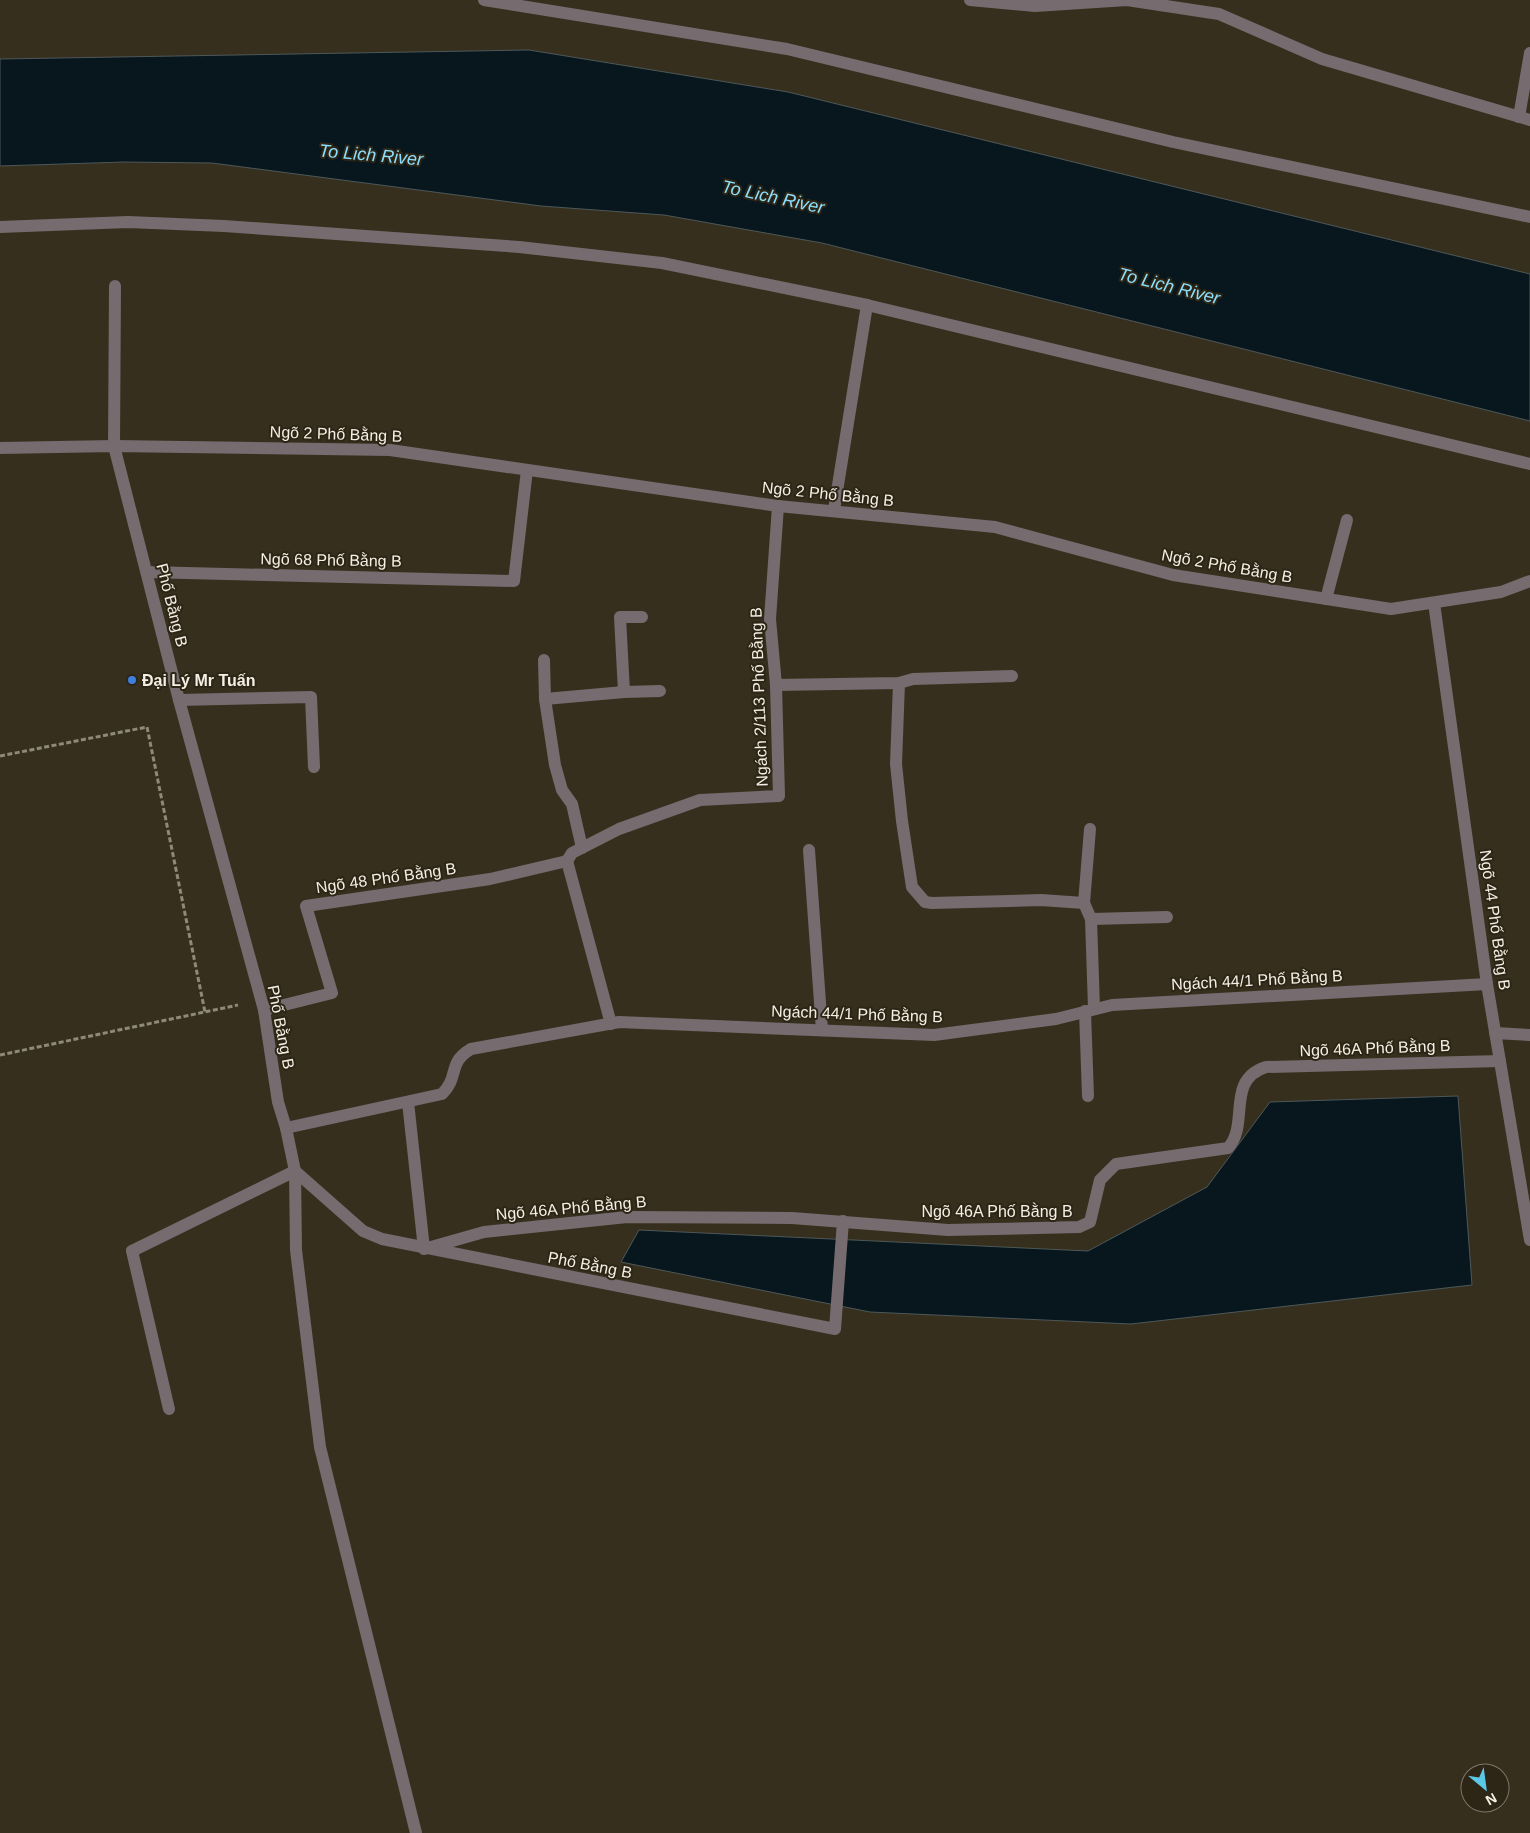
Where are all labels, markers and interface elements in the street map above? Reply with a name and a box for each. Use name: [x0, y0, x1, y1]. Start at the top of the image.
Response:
water label: To Lich River: [318, 140, 425, 170]
water label: To Lich River: [720, 176, 827, 218]
water label: To Lich River: [1116, 264, 1223, 309]
street label: Ngõ 2 Phố Bằng B: [269, 422, 403, 445]
street label: Ngõ 2 Phố Bằng B: [761, 478, 895, 509]
street label: Ngõ 2 Phố Bằng B: [1160, 545, 1294, 586]
street label: Ngõ 68 Phố Bằng B: [260, 549, 402, 570]
street label: Phố Bằng B: [153, 561, 192, 648]
street label: Ngách 2/113 Phố Bằng B: [746, 607, 771, 787]
place label: Đại Lý Mr Tuấn: [142, 672, 256, 689]
marker: Đại Lý Mr Tuấn: [126, 674, 138, 686]
street label: Ngõ 44 Phố Bằng B: [1477, 849, 1514, 991]
street label: Ngõ 48 Phố Bằng B: [315, 859, 457, 896]
street label: Ngách 44/1 Phố Bằng B: [1171, 966, 1343, 993]
street label: Phố Bằng B: [265, 983, 298, 1071]
street label: Ngách 44/1 Phố Bằng B: [771, 1002, 943, 1025]
street label: Ngõ 46A Phố Bằng B: [1299, 1036, 1451, 1059]
street label: Ngõ 46A Phố Bằng B: [495, 1192, 647, 1223]
street label: Ngõ 46A Phố Bằng B: [921, 1202, 1073, 1220]
street label: Phố Bằng B: [546, 1248, 634, 1281]
north arrow: [1460, 1763, 1510, 1813]
text: N: [1483, 1790, 1500, 1809]

